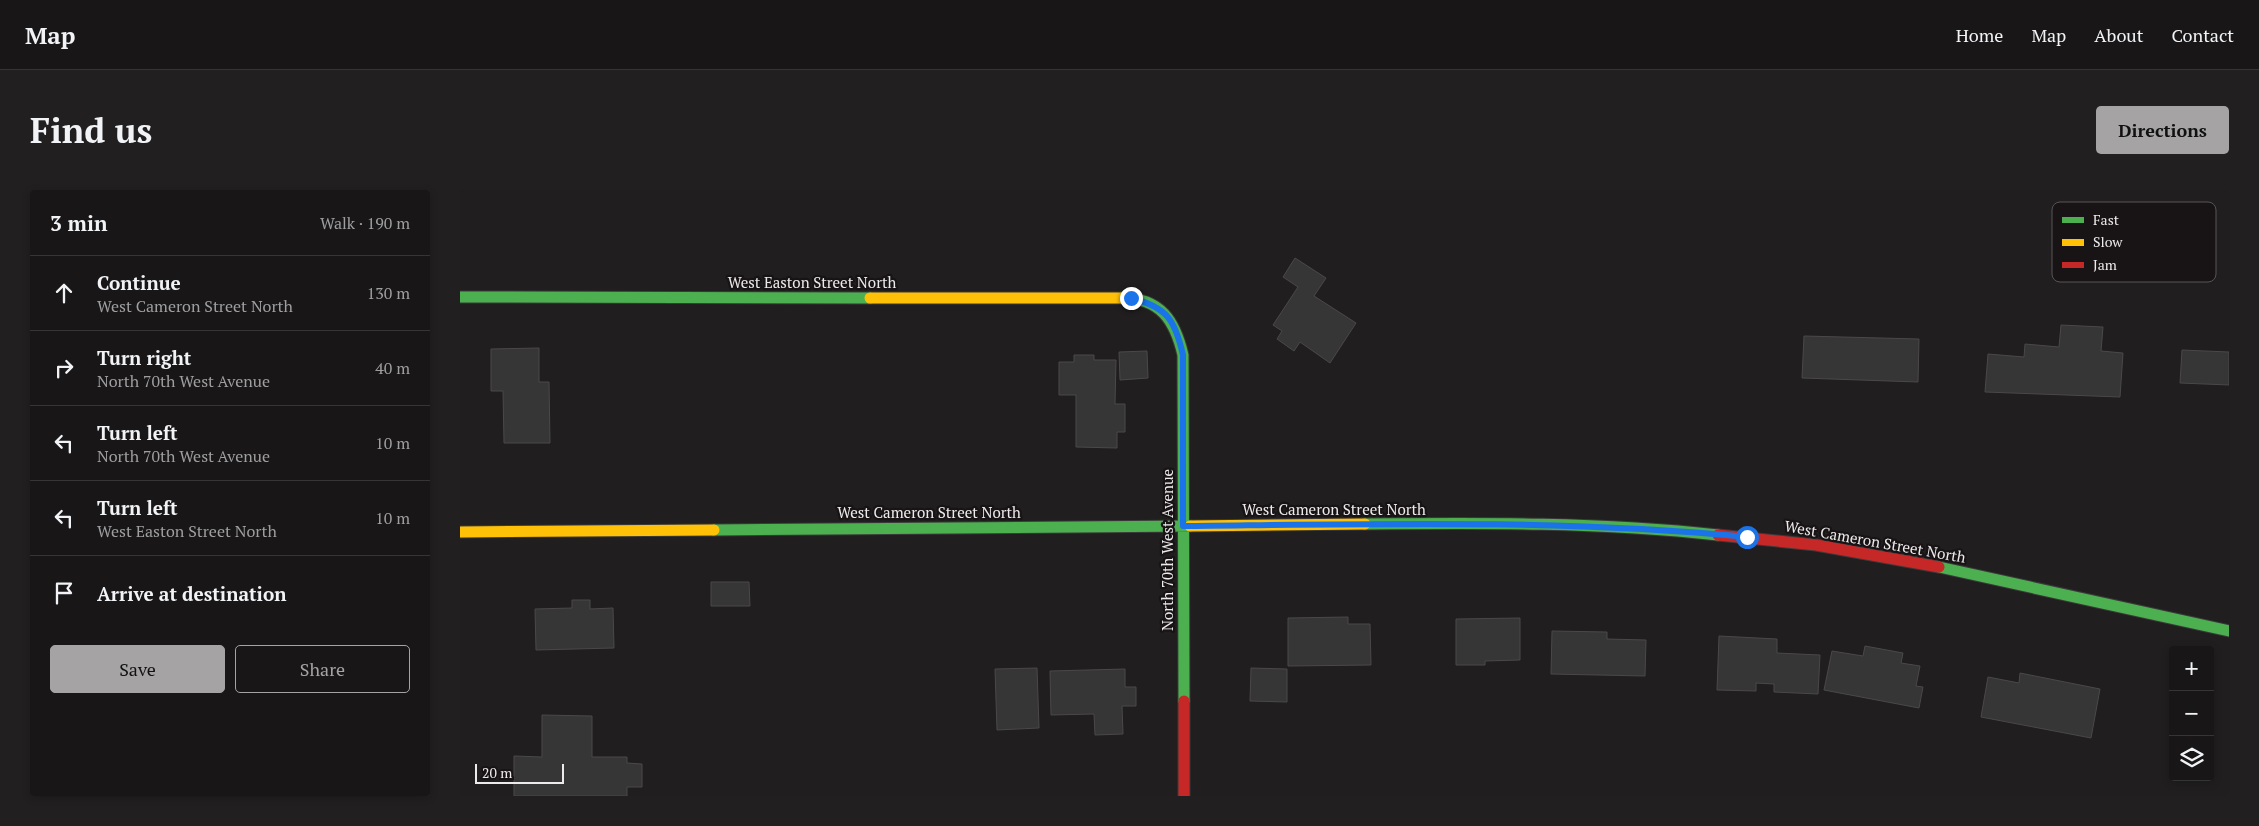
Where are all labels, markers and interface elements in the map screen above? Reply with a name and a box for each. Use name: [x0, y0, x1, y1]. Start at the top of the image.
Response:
text: Map: [25, 19, 75, 51]
text: Home: [1956, 23, 2003, 47]
text: Map: [2031, 23, 2066, 47]
text: About: [2094, 23, 2143, 47]
text: Contact: [2171, 23, 2234, 47]
button: Directions: [2096, 106, 2229, 154]
text: Find us: [30, 107, 152, 153]
legend: [2052, 202, 2216, 282]
text: 3 min: [50, 209, 107, 237]
text: Fast: [2093, 210, 2120, 229]
text: Walk · 190 m: [320, 212, 410, 234]
text: Slow: [2093, 232, 2123, 251]
text: Jam: [2093, 255, 2117, 274]
text: Continue: [97, 270, 181, 295]
street label: West Easton Street North: [728, 272, 896, 292]
icon: ahead: [50, 279, 78, 307]
text: 130 m: [367, 282, 410, 304]
route end: [1120, 287, 1143, 310]
text: West Cameron Street North: [97, 295, 293, 317]
text: Turn right: [97, 345, 191, 370]
icon: right: [50, 354, 78, 382]
text: 40 m: [375, 357, 410, 379]
text: North 70th West Avenue: [97, 370, 270, 392]
text: Turn left: [97, 420, 178, 445]
icon: left: [50, 429, 78, 457]
text: 10 m: [375, 432, 410, 454]
text: North 70th West Avenue: [97, 445, 270, 467]
street label: North 70th West Avenue: [1157, 469, 1177, 631]
text: Turn left: [97, 495, 178, 520]
street label: West Cameron Street North: [1242, 499, 1426, 519]
street label: West Cameron Street North: [837, 502, 1021, 522]
icon: left: [50, 504, 78, 532]
text: 10 m: [375, 507, 410, 529]
street label: West Cameron Street North: [1783, 515, 1968, 567]
text: West Easton Street North: [97, 520, 277, 542]
route start: [1736, 526, 1759, 549]
icon: arrive: [50, 579, 78, 607]
text: Arrive at destination: [97, 581, 286, 606]
button: Save: [50, 645, 225, 693]
button: Share: [235, 645, 410, 693]
map controls: [2169, 646, 2214, 781]
button: +: [2169, 646, 2214, 691]
button: −: [2169, 691, 2214, 736]
button: layers: [2169, 736, 2214, 781]
scale bar: [475, 761, 564, 784]
text: 20 m: [482, 763, 512, 782]

